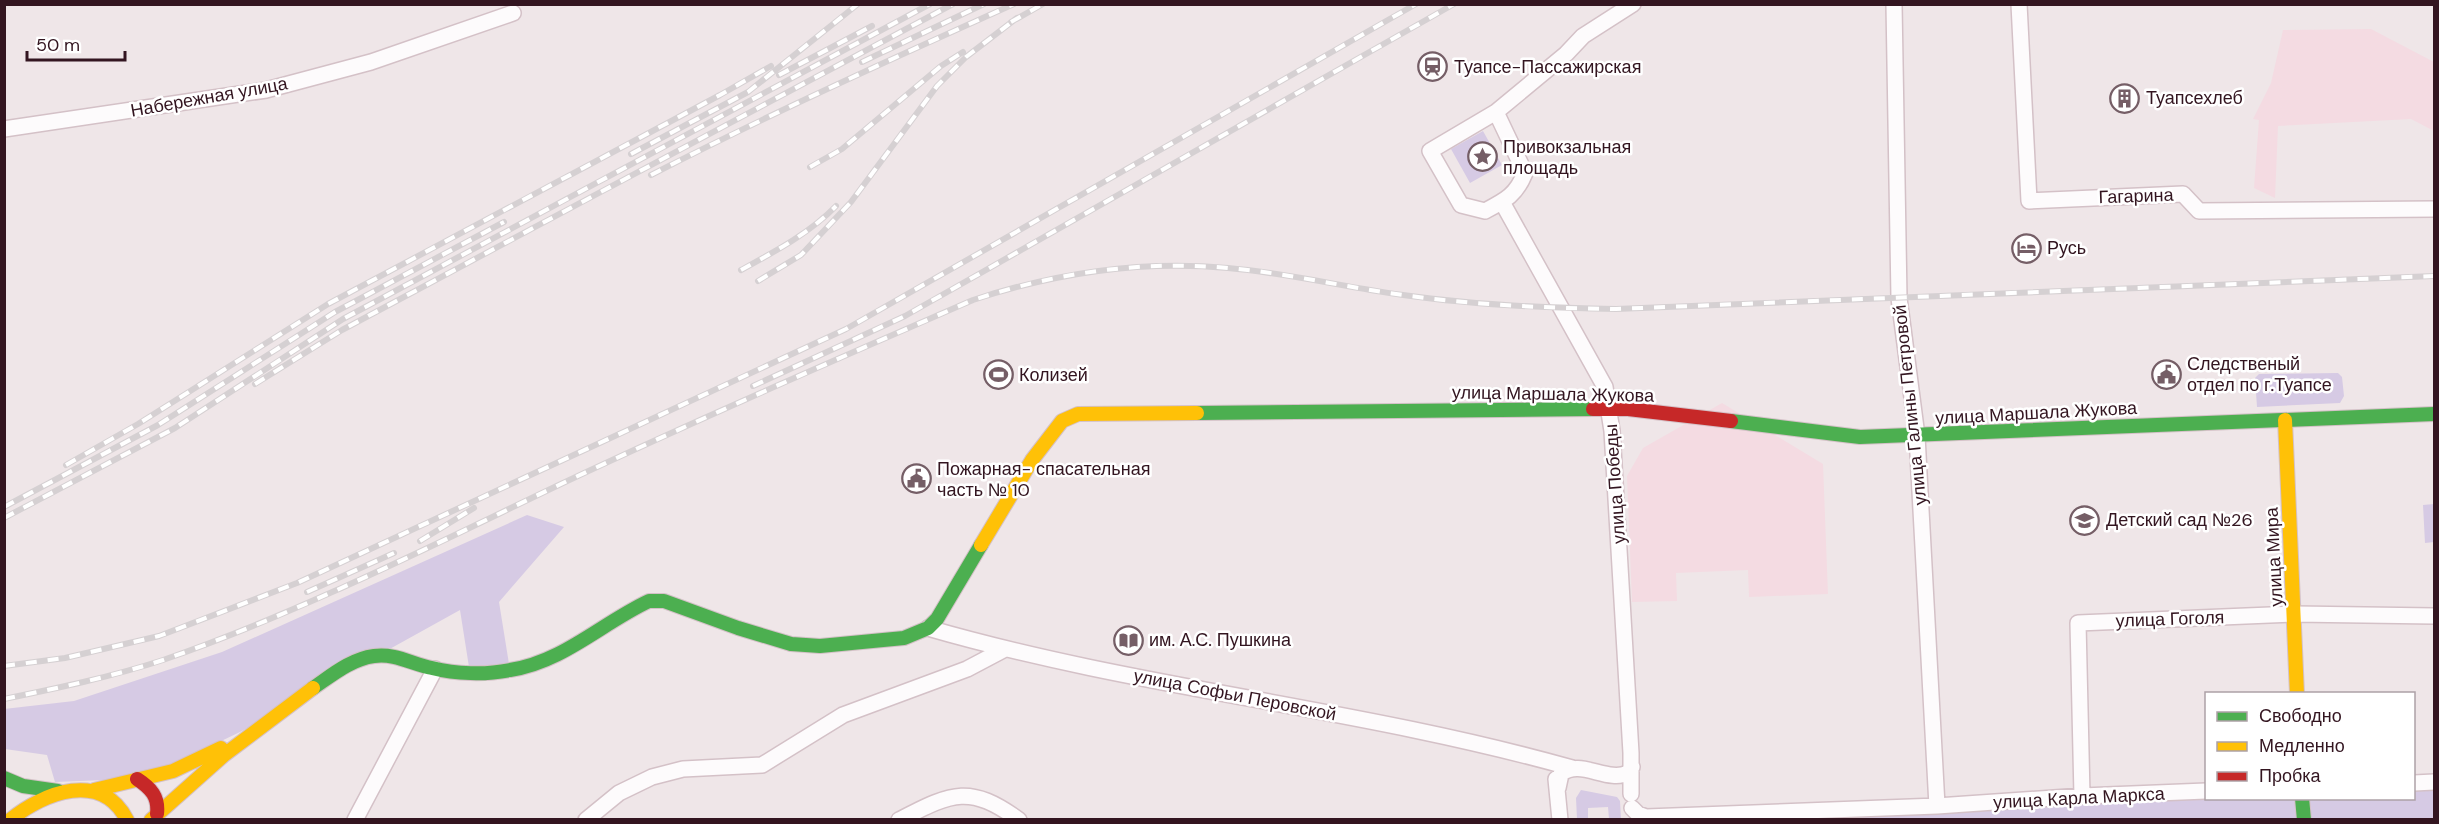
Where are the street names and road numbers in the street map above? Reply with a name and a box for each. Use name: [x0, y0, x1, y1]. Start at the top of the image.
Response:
street label: Набережная улица: [129, 71, 290, 123]
street label: Гагарина: [2098, 183, 2175, 209]
street label: улица Галины Петровой: [1888, 304, 1932, 506]
street label: улица Маршала Жукова: [1452, 380, 1655, 408]
street label: улица Маршала Жукова: [1934, 396, 2139, 430]
street label: улица Победы: [1599, 423, 1631, 545]
street label: улица Мира: [2259, 506, 2289, 607]
street label: улица Гоголя: [2115, 605, 2225, 633]
street label: улица Софьи Перовской: [1132, 664, 1338, 726]
street label: улица Карла Маркса: [1993, 781, 2166, 814]

